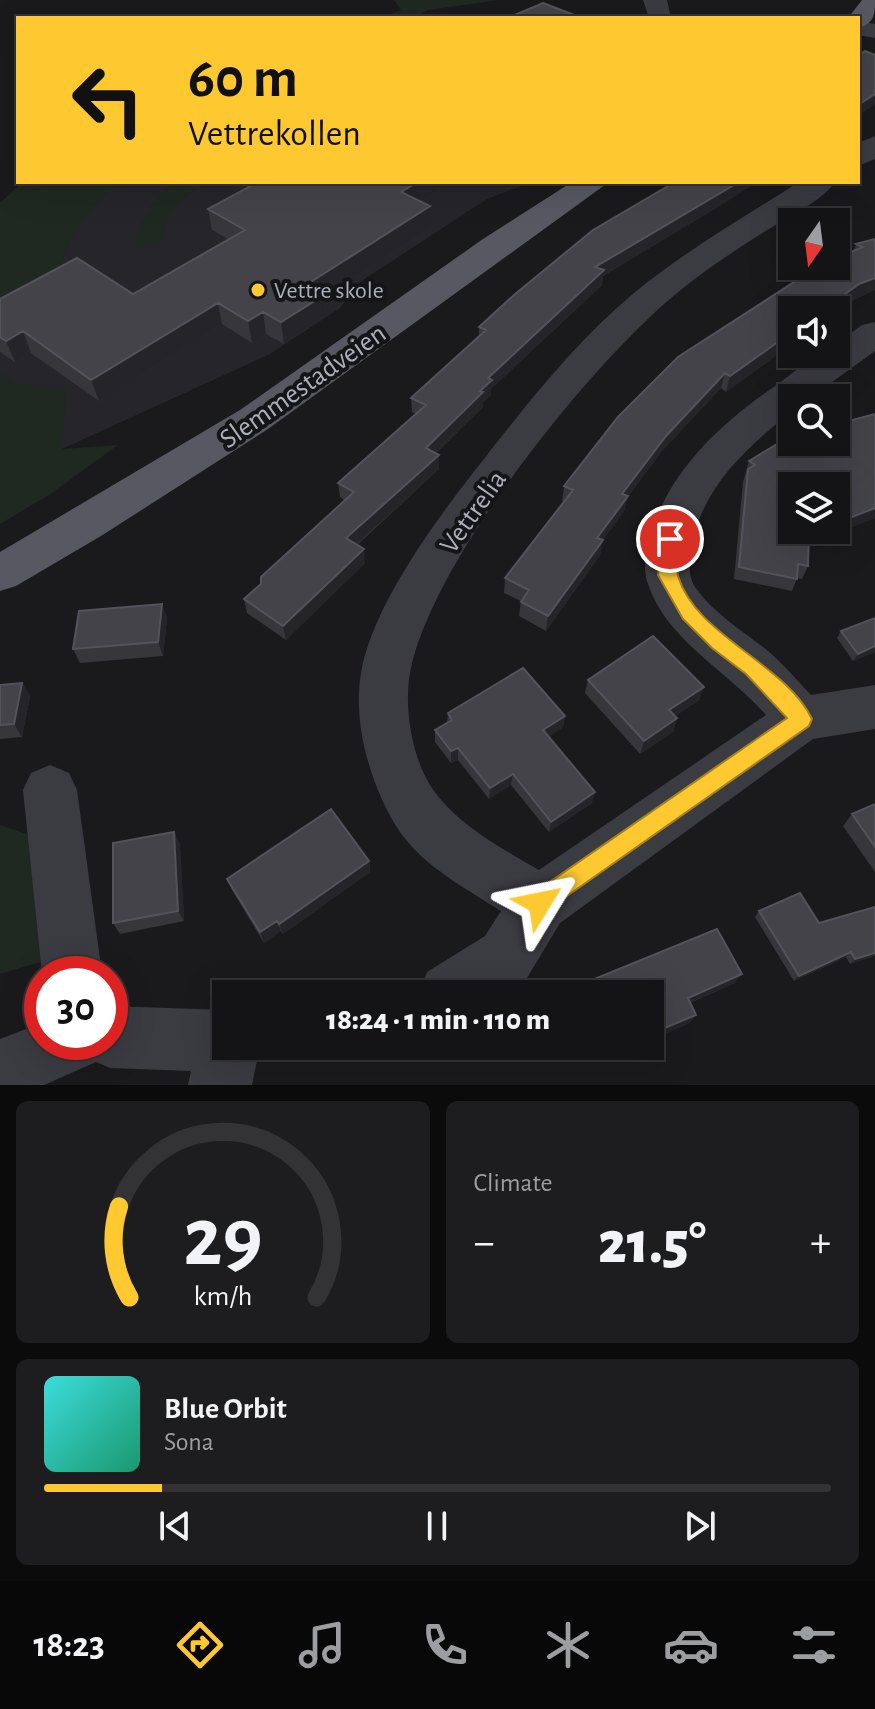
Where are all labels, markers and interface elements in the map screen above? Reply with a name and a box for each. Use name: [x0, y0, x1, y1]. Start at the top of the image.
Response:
icon: left: [56, 48, 160, 152]
text: 60 m: [188, 51, 298, 107]
text: Vettrekollen: [188, 116, 361, 152]
north arrow: [778, 208, 850, 280]
map controls: [778, 208, 850, 544]
place label: Vettre skole: [274, 279, 384, 303]
marker: Vettre skole: [249, 281, 267, 299]
button: sound: [778, 296, 850, 368]
street label: Slemmestadveien: [215, 319, 391, 454]
button: search: [778, 384, 850, 456]
street label: Vettrelia: [435, 466, 512, 559]
button: layers: [778, 472, 850, 544]
pin: [636, 505, 704, 573]
icon: arrive: [648, 517, 692, 561]
position arrow: [498, 861, 582, 945]
speed limit sign: 30: [24, 956, 128, 1060]
text: 18:24 · 1 min · 110 m: [326, 1005, 550, 1035]
text: Climate: [474, 1170, 552, 1196]
text: 29: [183, 1197, 262, 1281]
text: 21.5°: [598, 1214, 706, 1274]
text: −: [474, 1221, 495, 1265]
text: +: [810, 1221, 831, 1265]
text: km/h: [193, 1282, 252, 1311]
text: Blue Orbit: [164, 1394, 287, 1424]
text: Sona: [164, 1429, 214, 1455]
icon: previous: [153, 1504, 197, 1548]
icon: pause: [415, 1504, 459, 1548]
icon: next: [678, 1504, 722, 1548]
icon: directions: [172, 1617, 228, 1673]
icon: music: [294, 1617, 350, 1673]
icon: phone: [417, 1617, 473, 1673]
icon: climate: [540, 1617, 596, 1673]
icon: car: [663, 1617, 719, 1673]
icon: filters: [786, 1617, 842, 1673]
text: 18:23: [33, 1627, 105, 1663]

